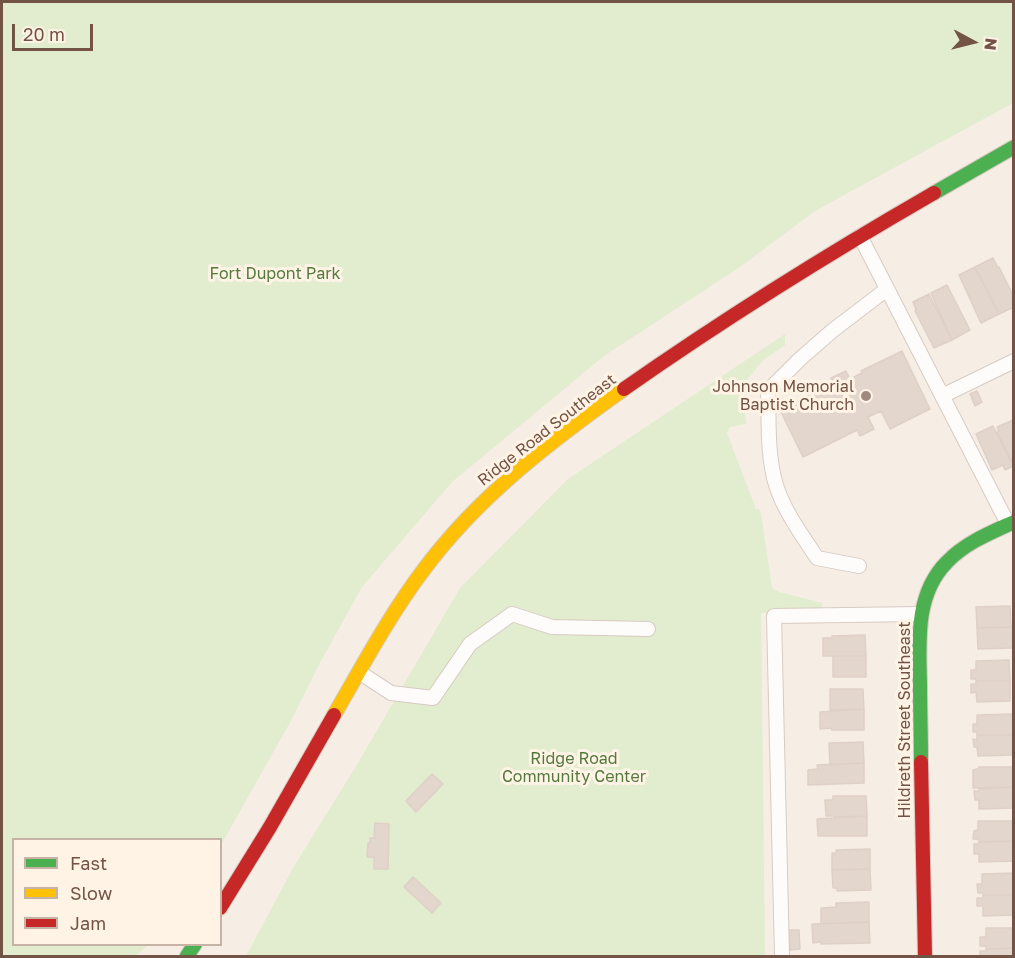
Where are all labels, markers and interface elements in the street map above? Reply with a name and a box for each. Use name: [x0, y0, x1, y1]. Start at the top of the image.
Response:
scale bar: [15, 12, 96, 50]
north arrow: [943, 12, 1003, 72]
text: 20 m: [23, 23, 65, 45]
text: N: [980, 37, 1002, 51]
park label: Fort Dupont Park: [210, 264, 340, 284]
street label: Ridge Road Southeast: [474, 370, 620, 490]
place label: Johnson Memorial Baptist Church: [712, 377, 854, 415]
marker: Johnson Memorial Baptist Church: [859, 389, 873, 403]
street label: Hildreth Street Southeast: [895, 621, 915, 819]
park label: Ridge Road Community Center: [502, 749, 646, 787]
legend: [12, 838, 222, 946]
text: Fast: [70, 852, 107, 874]
text: Slow: [70, 882, 112, 904]
text: Jam: [70, 912, 106, 934]

